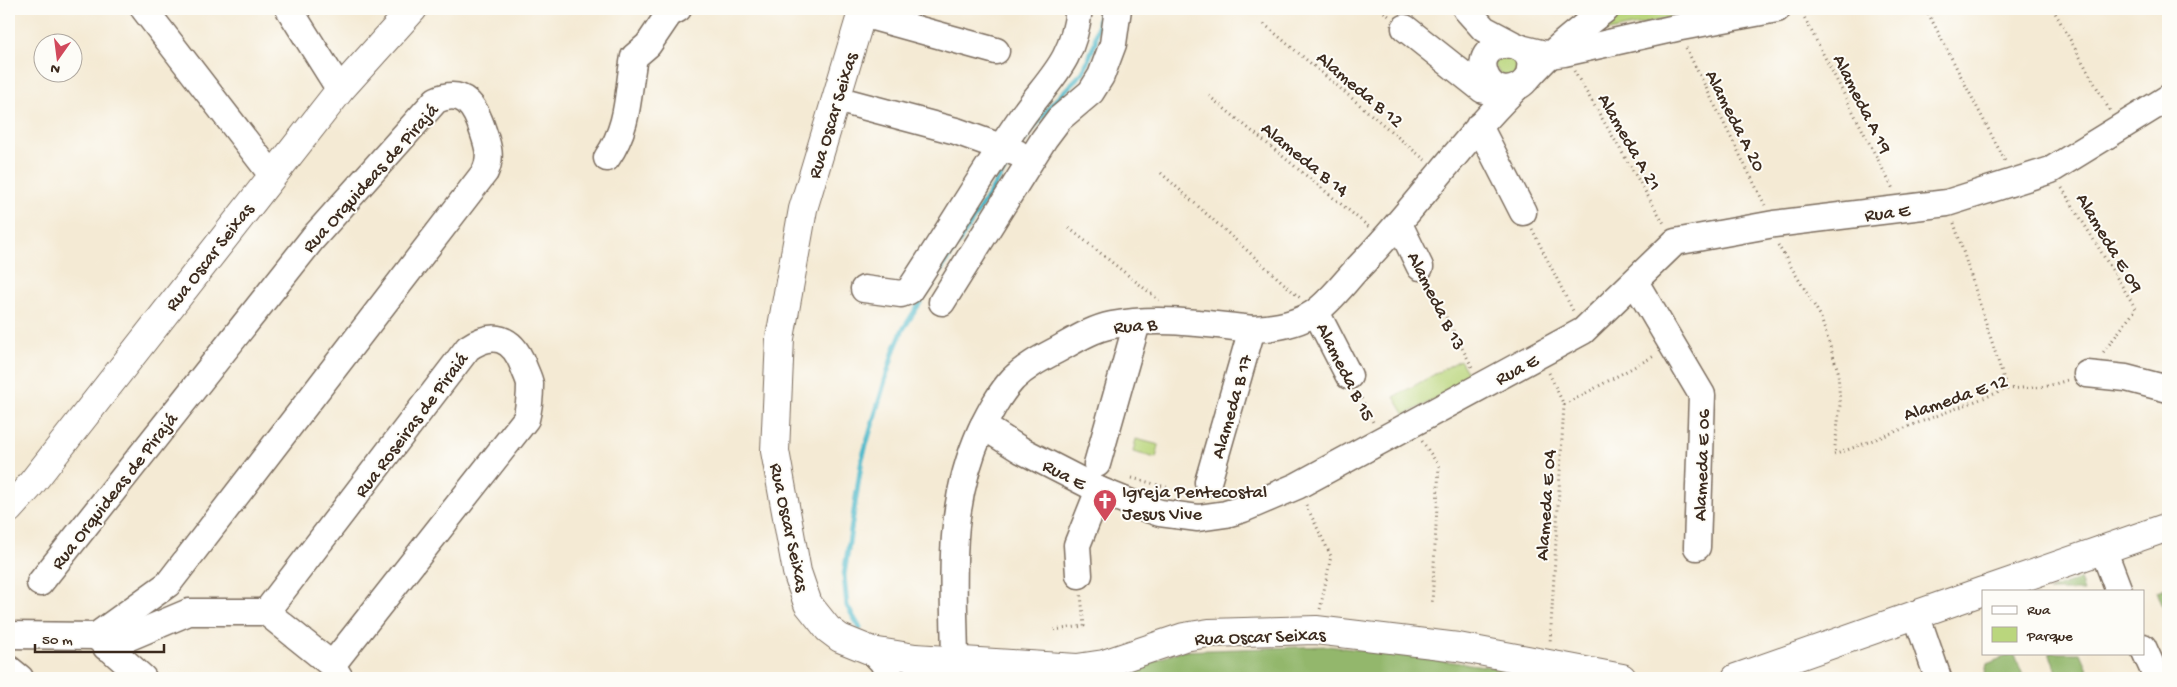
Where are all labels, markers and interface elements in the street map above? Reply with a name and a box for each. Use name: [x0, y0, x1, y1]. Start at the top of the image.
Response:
north arrow: [32, 32, 82, 82]
street label: Alameda B 12: [1311, 48, 1407, 134]
street label: Rua Oscar Seixas: [804, 49, 865, 182]
street label: Alameda A 19: [1826, 51, 1896, 158]
text: N: [49, 59, 62, 78]
street label: Alameda A 20: [1698, 67, 1769, 177]
street label: Alameda A 21: [1591, 90, 1665, 195]
street label: Rua Orquideas de Pirajá: [299, 99, 446, 259]
street label: Alameda B 14: [1255, 118, 1352, 203]
street label: Alameda E 09: [2069, 190, 2147, 298]
street label: Rua Oscar Seixas: [161, 199, 261, 317]
street label: Rua E: [1863, 200, 1913, 229]
street label: Alameda B 13: [1400, 249, 1470, 355]
street label: Rua B: [1113, 314, 1159, 341]
street label: Alameda B 15: [1309, 320, 1378, 426]
street label: Rua Roseiras de Piraiá: [351, 348, 476, 503]
street label: Rua E: [1492, 350, 1544, 392]
street label: Alameda B 17: [1208, 351, 1259, 462]
street label: Alameda E 12: [1901, 371, 2011, 428]
street label: Rua Orquideas de Pirajá: [47, 408, 185, 575]
street label: Alameda E 06: [1690, 408, 1717, 522]
street label: Alameda E 04: [1532, 449, 1563, 562]
street label: Rua E: [1038, 455, 1090, 497]
street label: Rua Oscar Seixas: [763, 461, 813, 595]
place label: Igreja Pentecostal Jesus Vive: [1122, 482, 1267, 527]
church icon: Igreja Pentecostal Jesus Vive: [1092, 488, 1118, 522]
legend: [1982, 590, 2144, 654]
text: Rua: [2027, 602, 2051, 620]
scale bar: [35, 622, 164, 654]
street label: Rua Oscar Seixas: [1194, 625, 1327, 652]
text: Parque: [2026, 628, 2073, 646]
text: 50 m: [42, 632, 73, 650]

